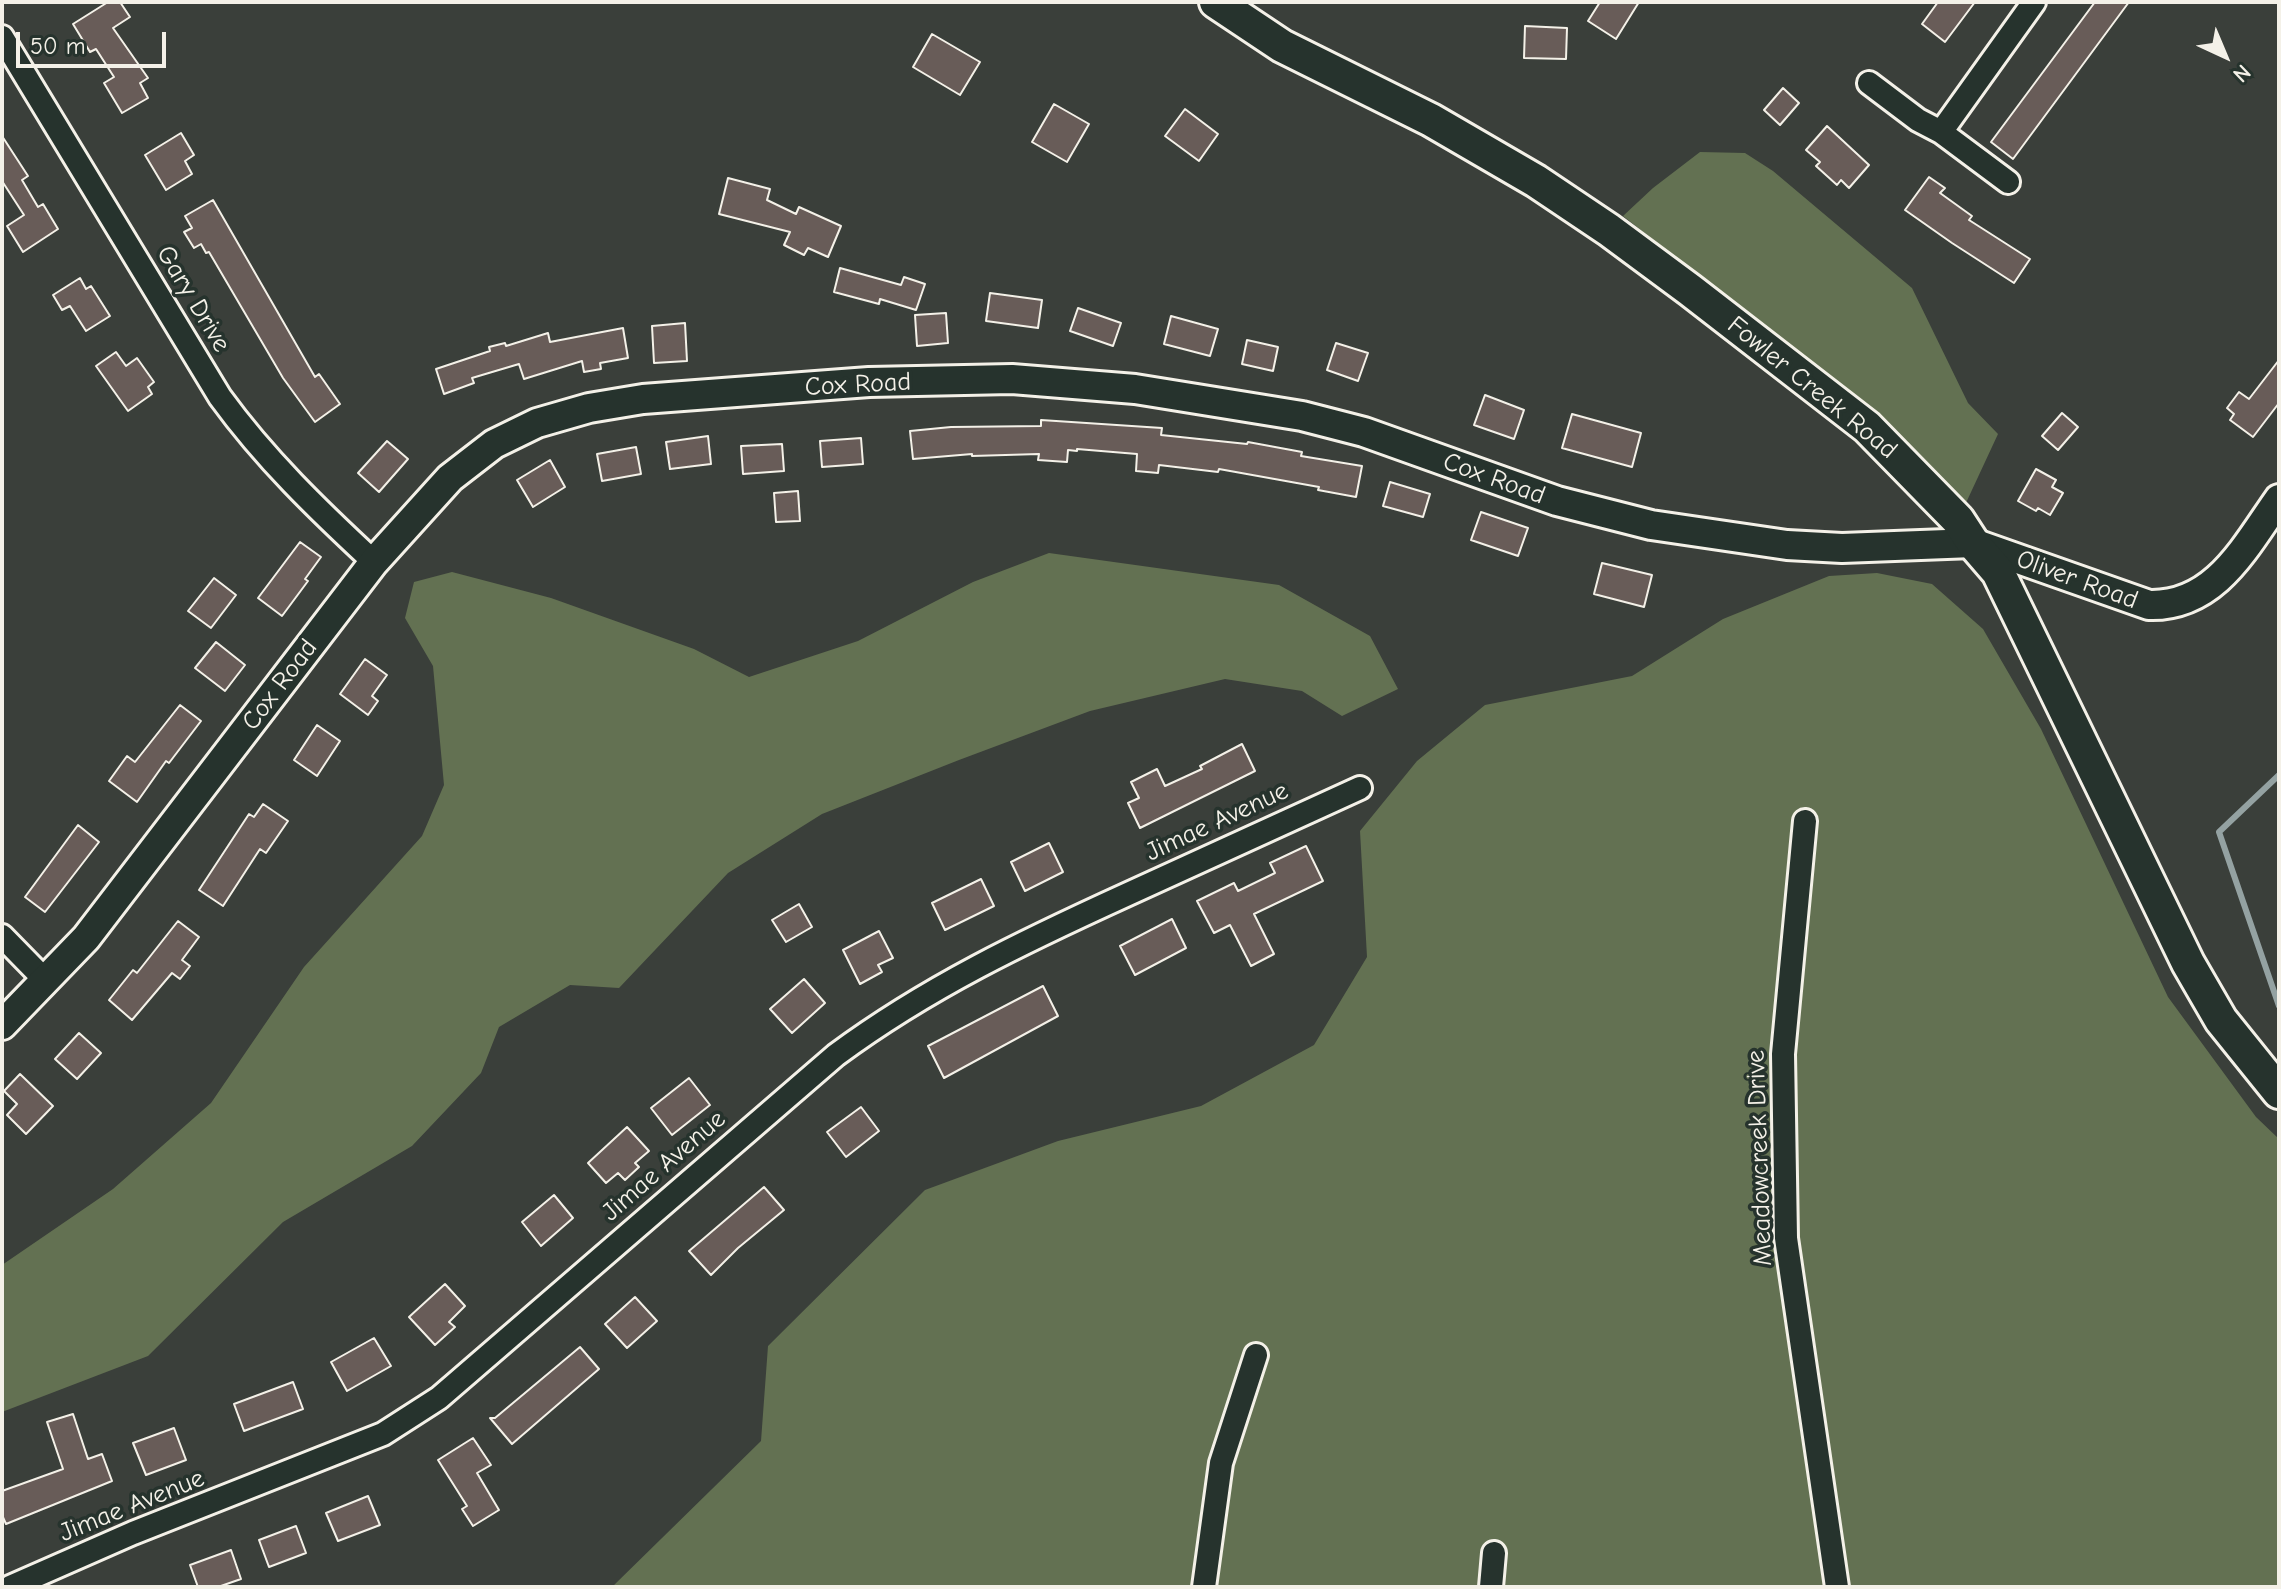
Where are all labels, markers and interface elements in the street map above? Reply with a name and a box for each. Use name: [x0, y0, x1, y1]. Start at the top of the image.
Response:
scale bar: [20, 16, 170, 66]
north arrow: [2185, 16, 2265, 96]
text: 50 m: [30, 32, 86, 60]
text: N: [2227, 59, 2256, 88]
street label: Gary Drive: [149, 240, 237, 358]
street label: Fowler Creek Road: [1721, 310, 1903, 466]
street label: Cox Road: [804, 367, 912, 403]
street label: Cox Road: [1439, 446, 1549, 512]
street label: Oliver Road: [2012, 544, 2142, 616]
street label: Cox Road: [236, 633, 324, 737]
street label: Jimae Avenue: [1141, 775, 1293, 869]
street label: Meadowcreek Drive: [1741, 1049, 1779, 1267]
street label: Jimae Avenue: [596, 1104, 732, 1228]
street label: Jimae Avenue: [55, 1463, 209, 1549]

